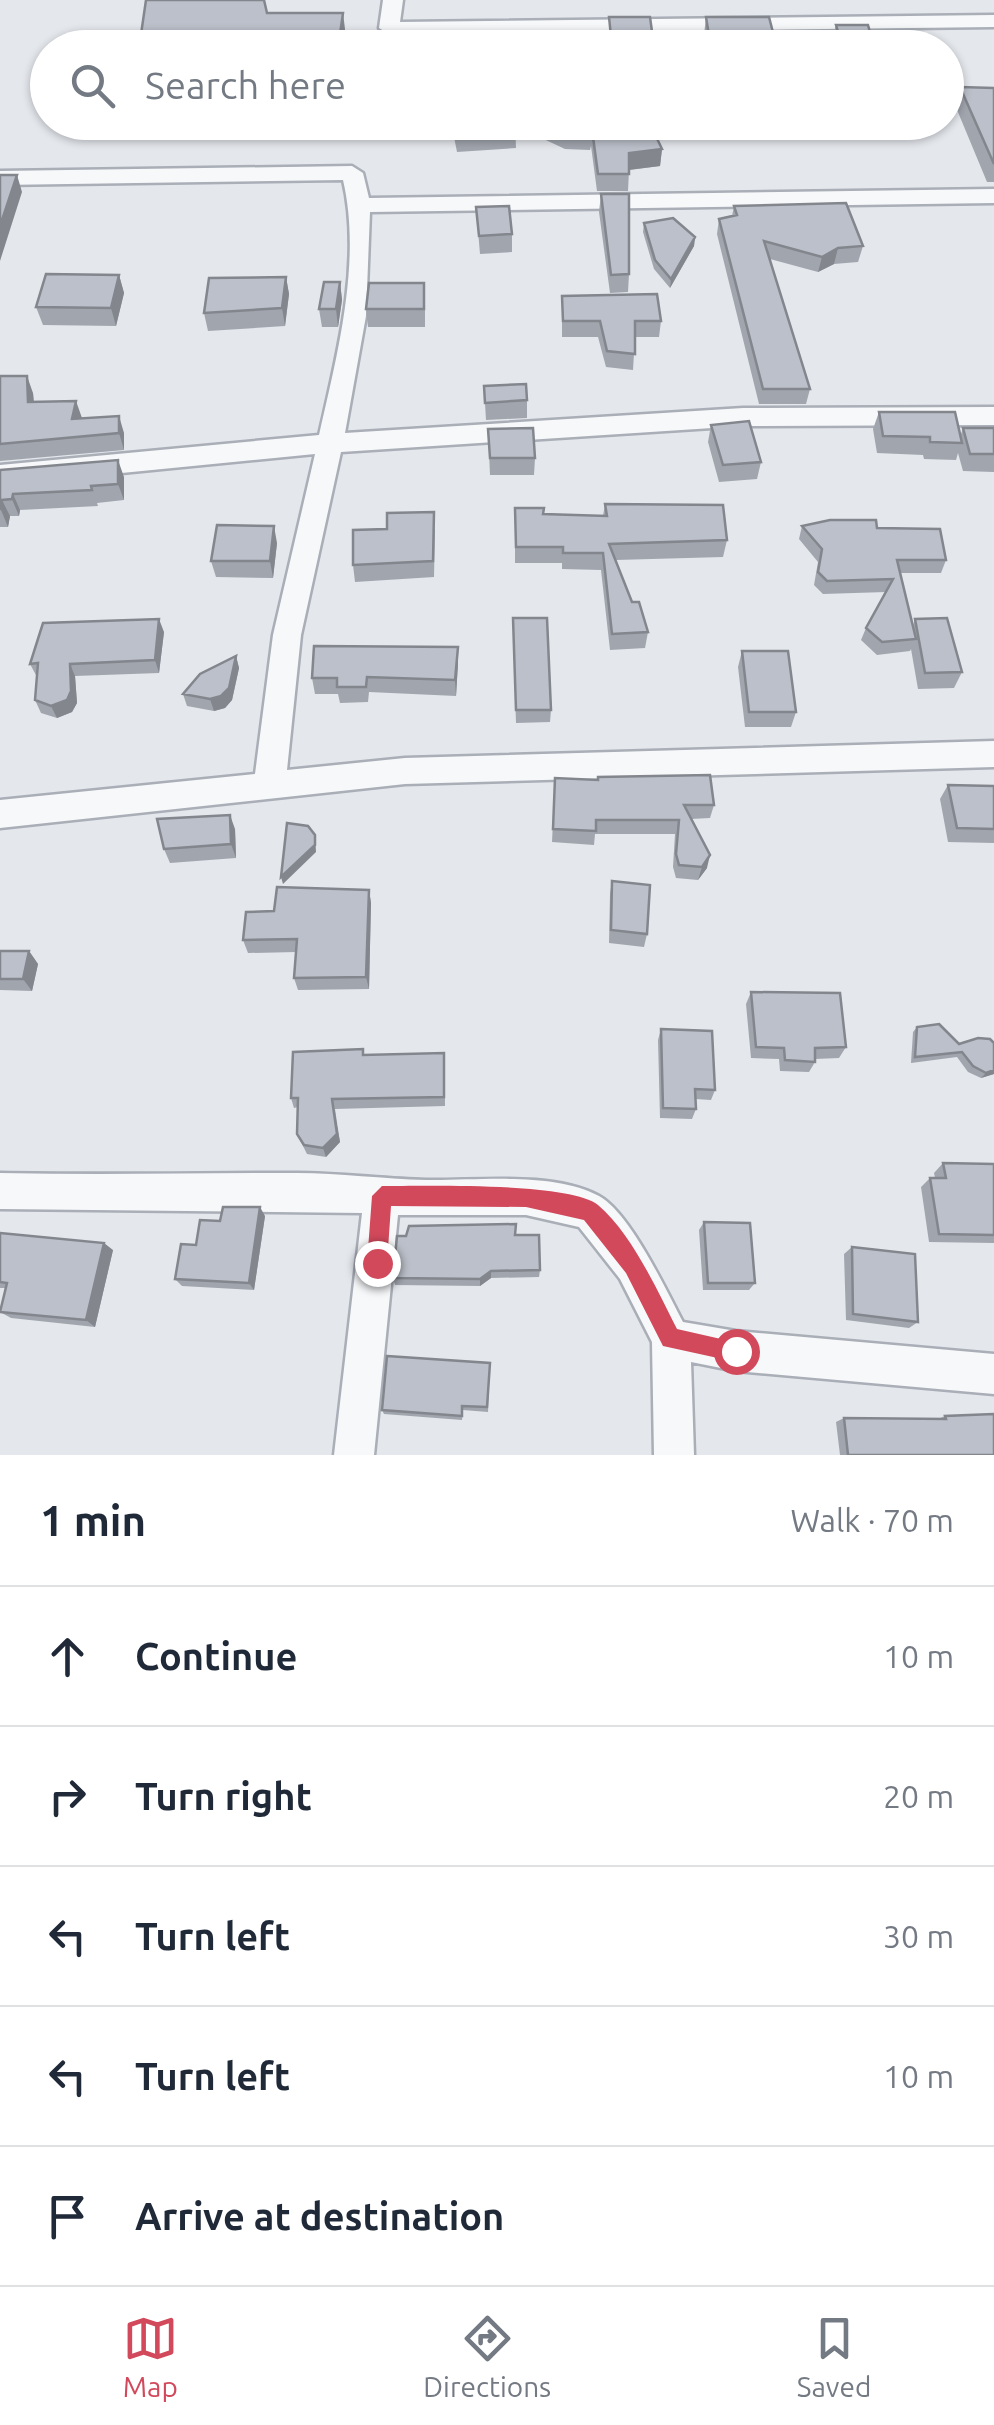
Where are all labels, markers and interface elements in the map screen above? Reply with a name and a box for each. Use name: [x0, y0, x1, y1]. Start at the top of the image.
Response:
search box: [30, 30, 964, 140]
icon: search: [65, 58, 120, 113]
text: Search here: [145, 64, 346, 106]
route end: [355, 1241, 401, 1287]
route start: [714, 1329, 760, 1375]
text: 1 min: [40, 1497, 146, 1544]
text: Walk · 70 m: [790, 1502, 954, 1538]
icon: ahead: [40, 1629, 95, 1684]
text: Continue: [135, 1635, 297, 1677]
text: 10 m: [883, 1638, 954, 1674]
icon: right: [40, 1769, 95, 1824]
text: Turn right: [135, 1775, 312, 1817]
text: 20 m: [883, 1778, 954, 1814]
icon: left: [40, 1909, 95, 1964]
text: Turn left: [135, 1915, 290, 1957]
text: 30 m: [883, 1918, 954, 1954]
icon: left: [40, 2049, 95, 2104]
text: Turn left: [135, 2055, 290, 2097]
text: 10 m: [883, 2058, 954, 2094]
icon: arrive: [40, 2189, 95, 2244]
text: Arrive at destination: [135, 2195, 504, 2237]
tab: Map: [123, 2311, 178, 2402]
tab: Directions: [423, 2311, 551, 2402]
tab: Saved: [797, 2311, 871, 2402]

